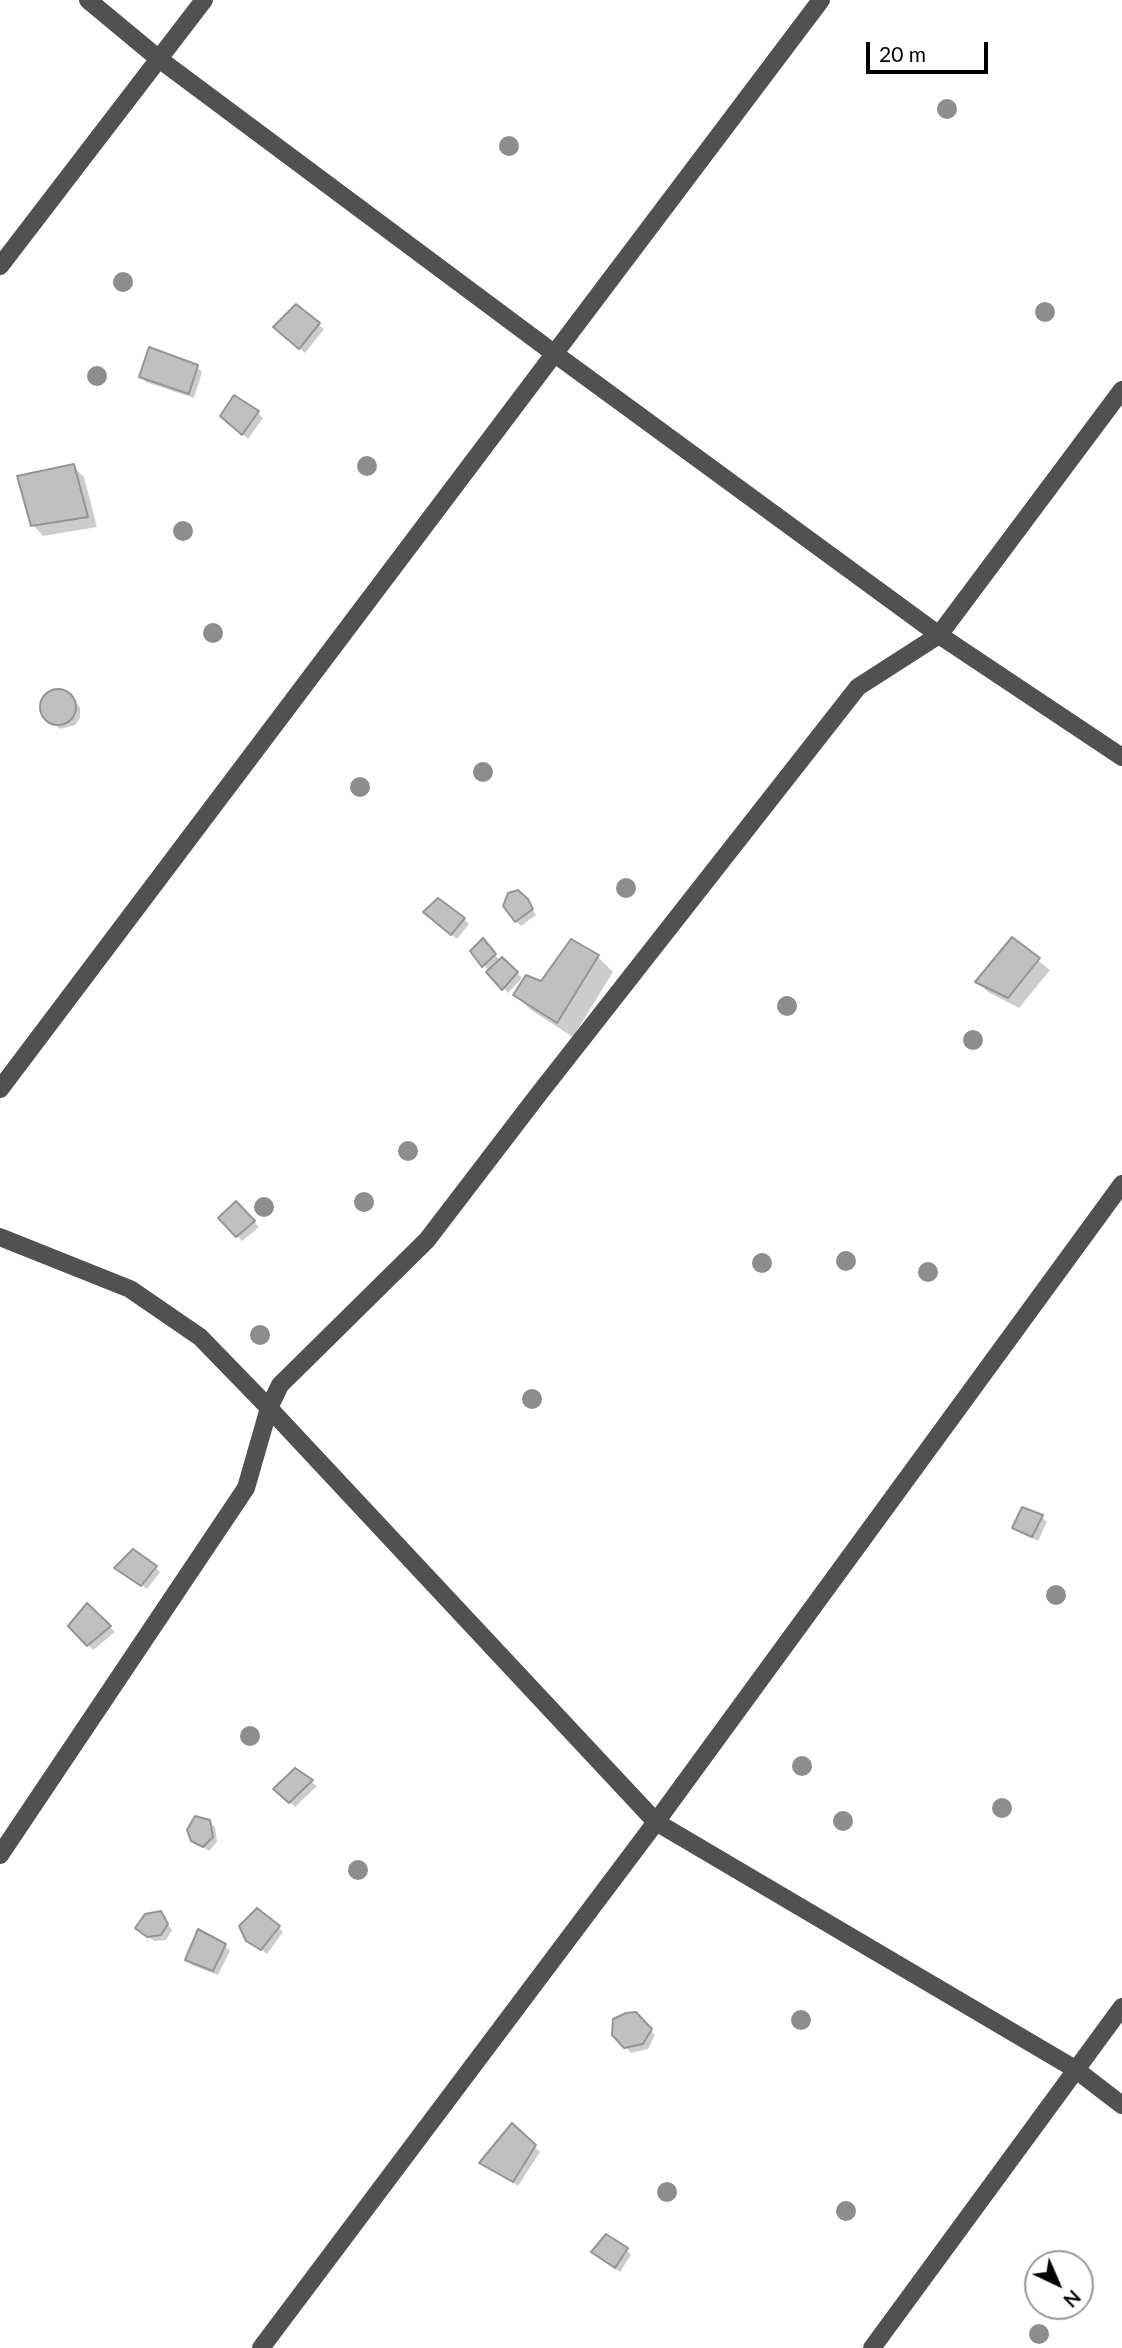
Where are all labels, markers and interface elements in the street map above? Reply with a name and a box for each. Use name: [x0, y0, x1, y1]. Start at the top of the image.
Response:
scale bar: [870, 28, 992, 72]
text: 20 m: [879, 41, 926, 66]
north arrow: [1024, 2250, 1094, 2320]
text: N: [1059, 2286, 1086, 2312]

